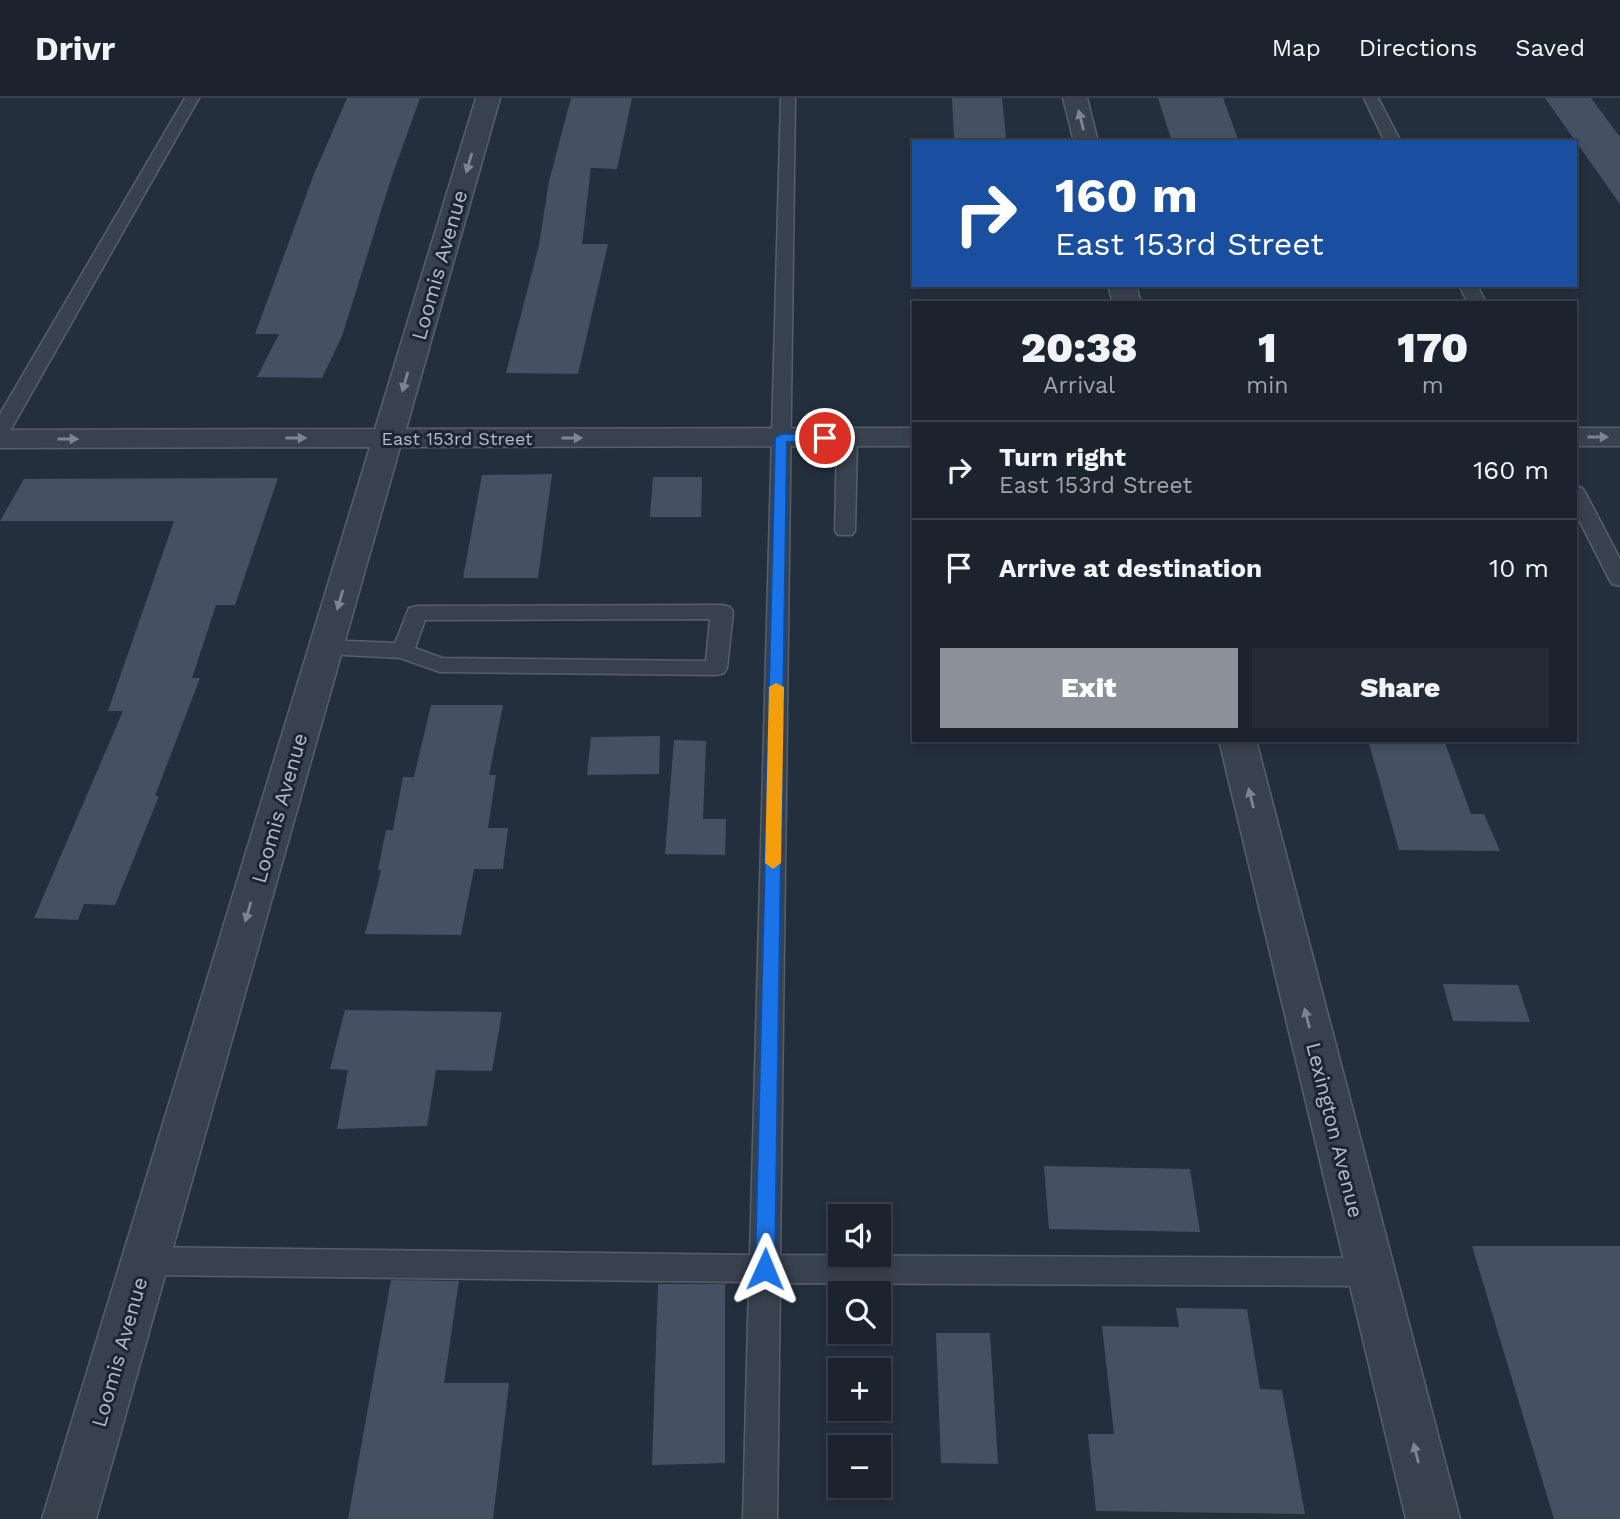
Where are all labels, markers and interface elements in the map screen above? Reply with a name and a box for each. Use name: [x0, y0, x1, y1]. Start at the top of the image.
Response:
text: Drivr: [35, 29, 115, 68]
text: Map: [1272, 34, 1321, 62]
text: Directions: [1359, 34, 1477, 62]
text: Saved: [1515, 34, 1585, 62]
one-way arrow: [1075, 109, 1086, 131]
one-way arrow: [464, 153, 474, 174]
text: 160 m: [1055, 166, 1198, 224]
icon: right: [940, 168, 1031, 259]
street label: Loomis Avenue: [406, 187, 472, 343]
text: East 153rd Street: [1055, 225, 1324, 263]
text: 20:38: [1021, 323, 1138, 372]
text: 1: [1258, 323, 1277, 372]
text: 170: [1397, 323, 1468, 372]
one-way arrow: [399, 371, 409, 392]
text: Arrival: [1043, 372, 1115, 399]
text: min: [1246, 372, 1289, 399]
text: m: [1422, 372, 1444, 399]
pin: [795, 408, 855, 468]
icon: arrive: [806, 419, 844, 457]
street label: East 153rd Street: [381, 428, 533, 449]
one-way arrow: [1587, 431, 1609, 443]
one-way arrow: [285, 432, 307, 444]
one-way arrow: [561, 432, 583, 444]
one-way arrow: [57, 433, 79, 445]
text: Turn right: [999, 442, 1126, 472]
icon: right: [940, 451, 978, 489]
text: 160 m: [1473, 455, 1549, 485]
text: East 153rd Street: [999, 472, 1192, 499]
icon: arrive: [940, 549, 978, 587]
text: Arrive at destination: [999, 553, 1262, 583]
text: 10 m: [1489, 553, 1549, 583]
one-way arrow: [335, 590, 345, 611]
button: Exit: [940, 648, 1238, 728]
button: Share: [1252, 648, 1549, 728]
street label: Loomis Avenue: [246, 730, 312, 886]
one-way arrow: [1245, 787, 1256, 809]
one-way arrow: [243, 902, 253, 923]
one-way arrow: [1301, 1007, 1312, 1029]
street label: Lexington Avenue: [1301, 1040, 1369, 1220]
map controls: [828, 1204, 891, 1498]
button: sound: [828, 1204, 891, 1267]
position arrow: [728, 1232, 802, 1306]
street label: Loomis Avenue: [86, 1274, 152, 1430]
button: search: [828, 1281, 891, 1344]
button: +: [828, 1358, 891, 1421]
button: −: [828, 1435, 891, 1498]
one-way arrow: [1410, 1442, 1421, 1464]

